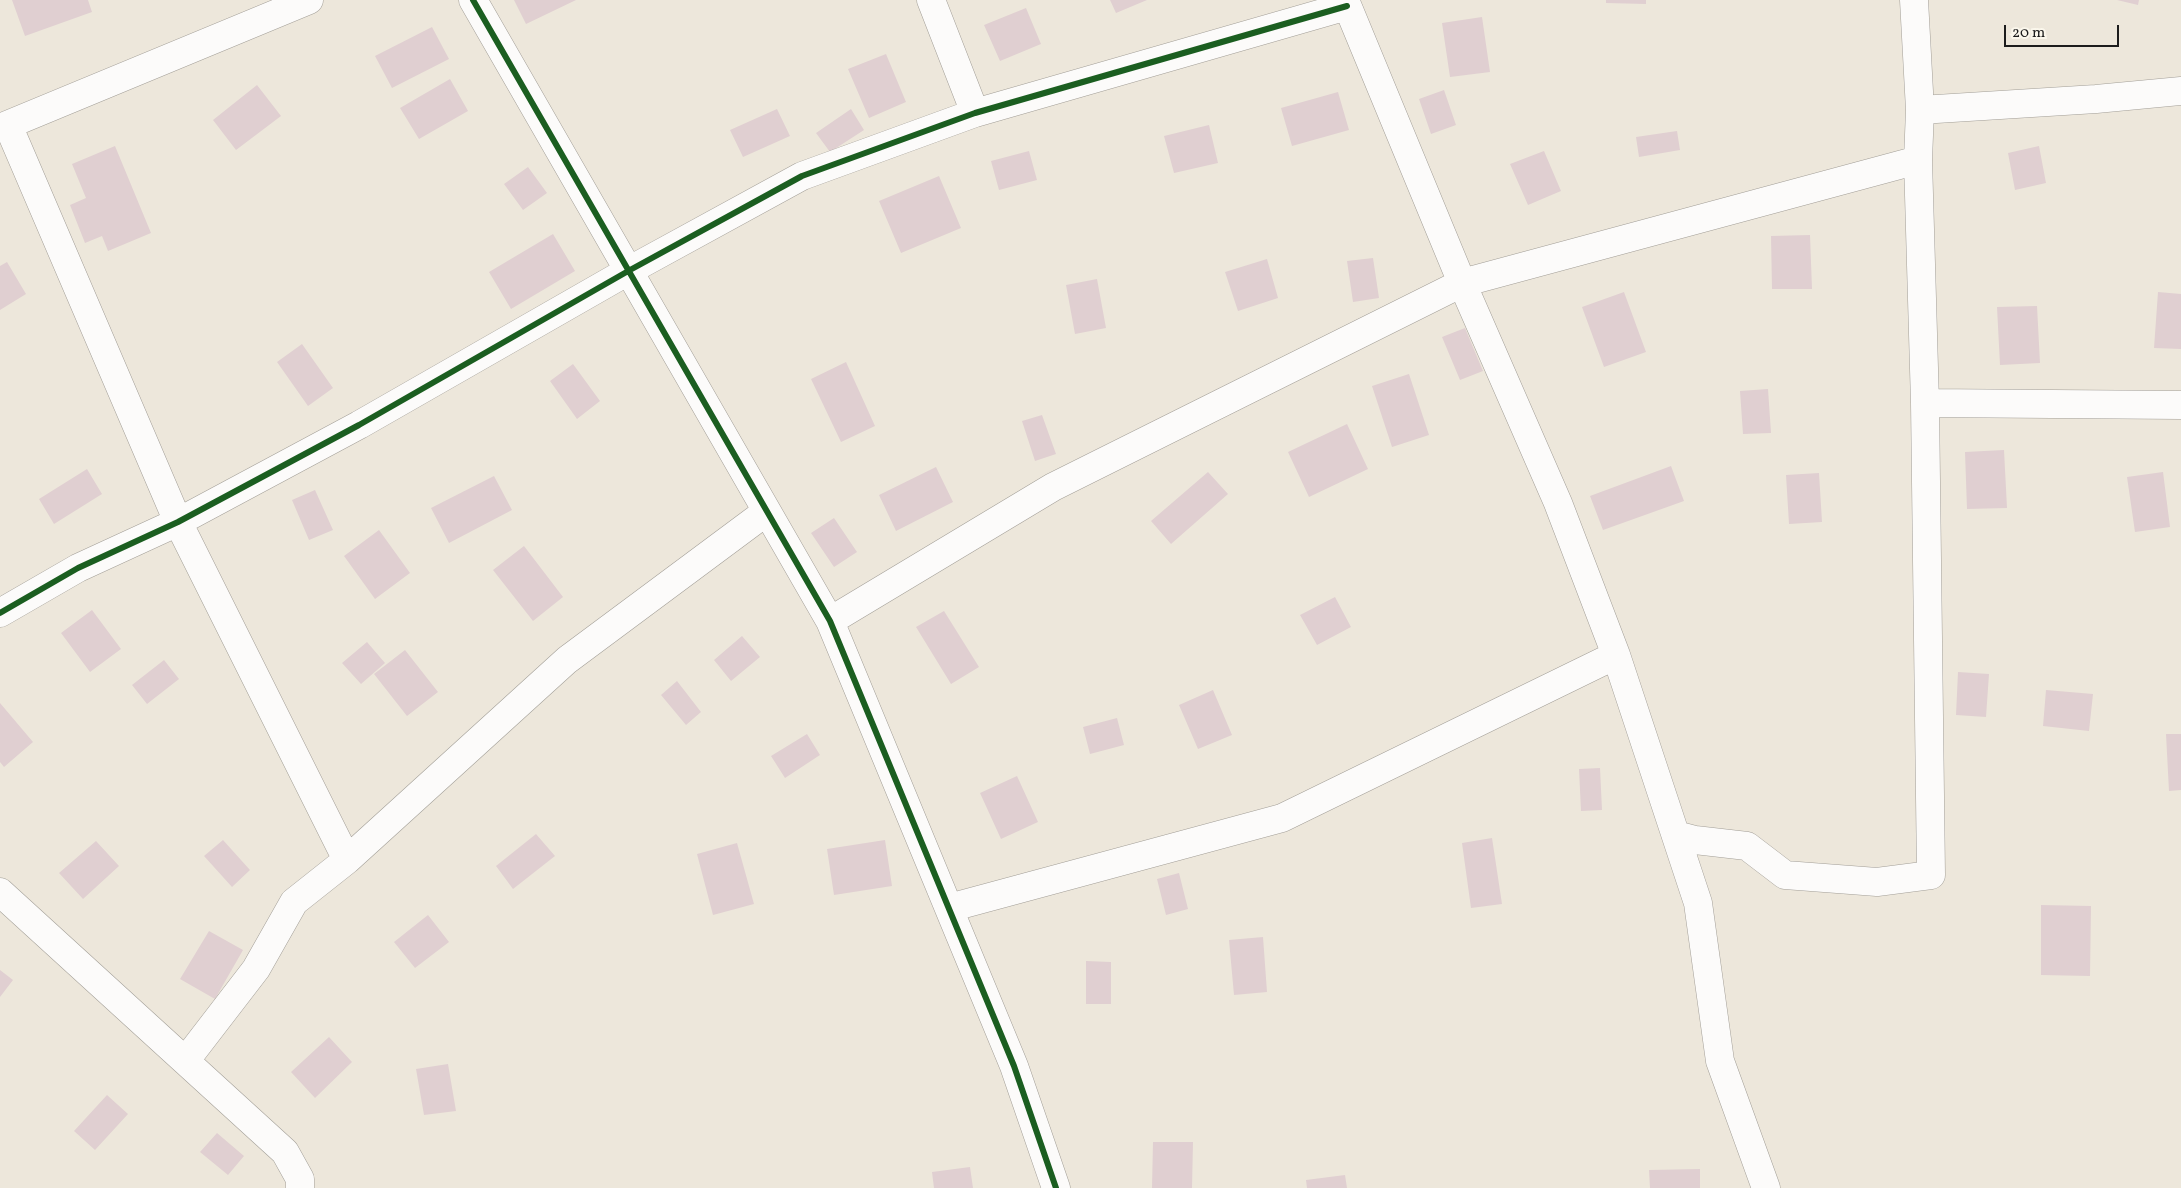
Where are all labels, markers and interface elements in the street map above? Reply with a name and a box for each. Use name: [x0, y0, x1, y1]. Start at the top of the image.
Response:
scale bar: [2006, 15, 2121, 47]
text: 20 m: [2012, 23, 2045, 44]

